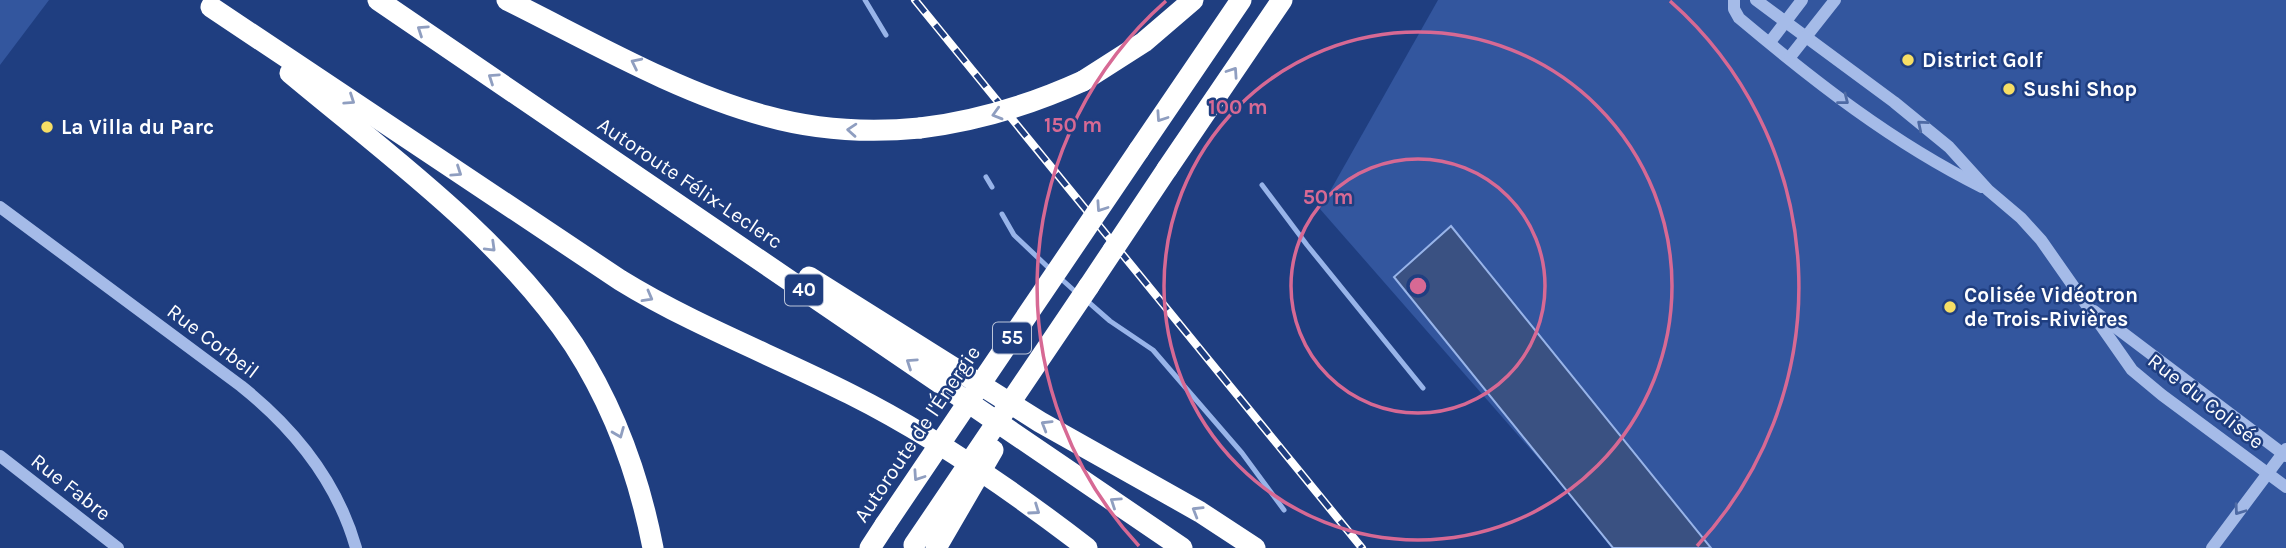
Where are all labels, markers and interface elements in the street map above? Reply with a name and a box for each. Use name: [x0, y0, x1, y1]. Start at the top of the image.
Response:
one-way arrow: [417, 26, 430, 39]
place label: District Golf: [1922, 48, 2043, 72]
marker: District Golf: [1900, 52, 1916, 68]
one-way arrow: [631, 58, 643, 72]
one-way arrow: [1225, 67, 1237, 80]
one-way arrow: [488, 74, 501, 86]
place label: Sushi Shop: [2023, 77, 2137, 101]
marker: Sushi Shop: [2001, 81, 2017, 97]
one-way arrow: [342, 91, 355, 104]
one-way arrow: [1836, 91, 1848, 104]
text: 100 m: [1208, 95, 1268, 119]
one-way arrow: [991, 106, 1003, 120]
one-way arrow: [1157, 109, 1169, 122]
street label: Autoroute Félix-Leclerc: [593, 112, 787, 254]
text: 150 m: [1044, 113, 1102, 137]
place label: La Villa du Parc: [61, 115, 214, 139]
marker: La Villa du Parc: [39, 119, 55, 135]
one-way arrow: [1917, 120, 1929, 133]
one-way arrow: [846, 123, 857, 138]
one-way arrow: [450, 164, 463, 177]
text: 50 m: [1303, 185, 1353, 209]
one-way arrow: [1096, 199, 1109, 212]
one-way arrow: [483, 239, 496, 252]
road number: 40: [785, 274, 823, 306]
centre of rings: [1406, 274, 1430, 298]
place label: Colisée Vidéotron de Trois-Rivières: [1964, 283, 2138, 331]
one-way arrow: [640, 289, 653, 302]
street label: Rue Corbeil: [162, 299, 264, 383]
marker: Colisée Vidéotron de Trois-Rivières: [1942, 299, 1958, 315]
road number: 55: [993, 322, 1031, 354]
street label: Autoroute de l'Énergie: [849, 341, 985, 527]
street label: Rue du Colisée: [2143, 348, 2269, 454]
one-way arrow: [906, 359, 919, 371]
one-way arrow: [1041, 421, 1054, 434]
one-way arrow: [611, 427, 625, 439]
street label: Rue Fabre: [26, 449, 116, 525]
one-way arrow: [913, 469, 926, 482]
one-way arrow: [1110, 498, 1123, 510]
one-way arrow: [1027, 502, 1040, 514]
one-way arrow: [2235, 503, 2248, 515]
one-way arrow: [1192, 506, 1205, 519]

